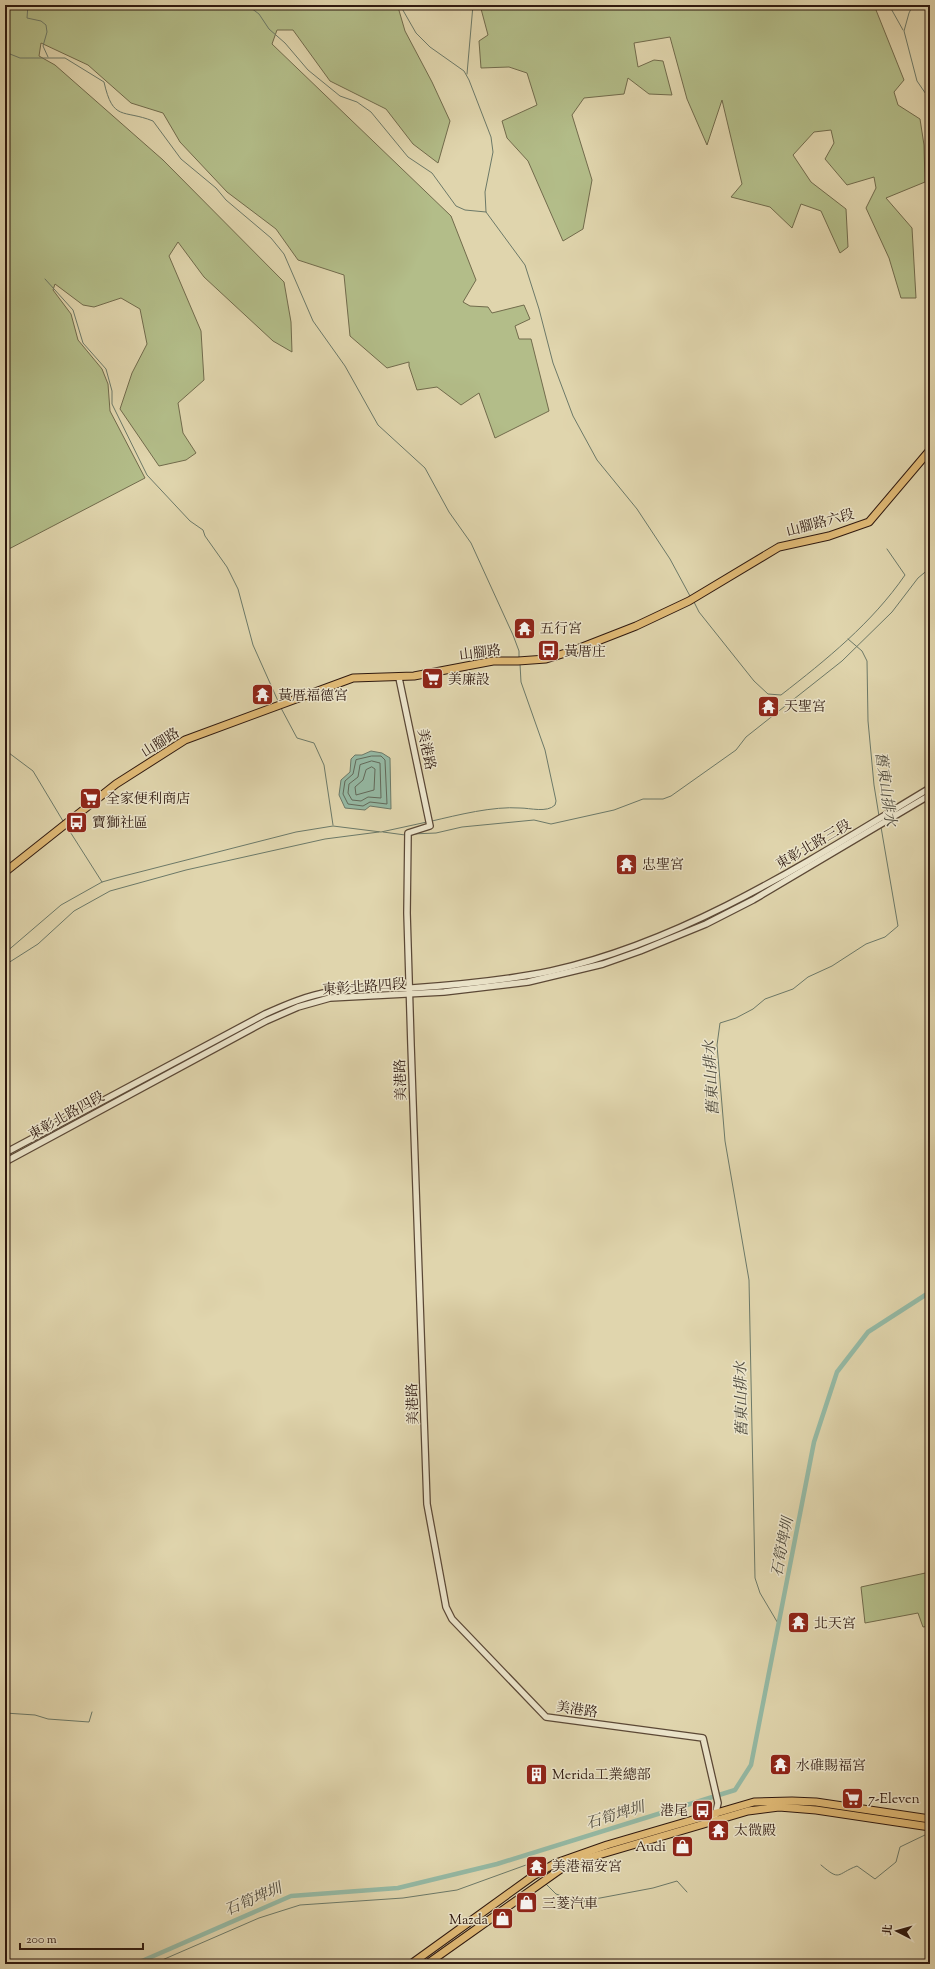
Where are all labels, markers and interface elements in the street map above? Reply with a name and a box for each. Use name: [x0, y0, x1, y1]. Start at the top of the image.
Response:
street label: 山腳路六段: [784, 505, 857, 543]
temple icon: 五行宮: [512, 615, 538, 641]
place label: 五行宮: [540, 620, 582, 640]
bus stop icon: 黃厝庄: [535, 638, 561, 664]
street label: 山腳路: [458, 642, 502, 666]
place label: 黃厝庄: [564, 643, 606, 663]
supermarket icon: 美廉設: [419, 666, 445, 692]
place label: 美廉設: [448, 671, 490, 691]
temple icon: 黃厝福德宮: [249, 682, 275, 708]
place label: 黃厝福德宮: [278, 687, 348, 707]
temple icon: 天聖宮: [756, 693, 782, 719]
place label: 天聖宮: [784, 698, 826, 718]
street label: 山腳路: [138, 724, 184, 763]
street label: 美港路: [411, 727, 439, 772]
water label: 舊東山排水: [869, 751, 900, 830]
supermarket icon: 全家便利商店: [77, 785, 103, 811]
place label: 全家便利商店: [106, 790, 190, 810]
bus stop icon: 寶獅社區: [64, 809, 90, 835]
place label: 寶獅社區: [92, 814, 148, 834]
street label: 東彰北路三段: [773, 816, 855, 875]
temple icon: 忠聖宮: [613, 851, 639, 877]
place label: 忠聖宮: [642, 856, 684, 876]
street label: 東彰北路四段: [322, 975, 407, 1001]
water label: 舊東山排水: [700, 1038, 725, 1116]
street label: 美港路: [391, 1059, 413, 1101]
street label: 東彰北路四段: [25, 1088, 109, 1146]
water label: 舊東山排水: [731, 1359, 754, 1437]
street label: 美港路: [403, 1383, 425, 1425]
water label: 石筍埤圳: [767, 1513, 800, 1579]
temple icon: 北天宮: [785, 1610, 811, 1636]
place label: 北天宮: [814, 1615, 856, 1635]
street label: 美港路: [555, 1698, 599, 1724]
temple icon: 水碓賜福宮: [768, 1752, 794, 1778]
place label: 水碓賜福宮: [796, 1757, 866, 1777]
building icon: Merida工業總部: [523, 1761, 549, 1787]
place label: Merida工業總部: [552, 1766, 651, 1786]
supermarket icon: 7-Eleven: [839, 1785, 865, 1811]
place label: 7-Eleven: [868, 1790, 920, 1810]
water label: 石筍埤圳: [584, 1797, 650, 1835]
bus stop icon: 港尾: [690, 1797, 716, 1823]
place label: 港尾: [660, 1802, 688, 1822]
temple icon: 太微殿: [706, 1817, 732, 1843]
place label: 太微殿: [734, 1822, 776, 1842]
shop icon: Audi: [669, 1833, 695, 1859]
place label: Audi: [635, 1838, 666, 1858]
temple icon: 美港福安宮: [524, 1853, 550, 1879]
place label: 美港福安宮: [552, 1858, 622, 1878]
water label: 石筍埤圳: [222, 1878, 288, 1922]
shop icon: 三菱汽車: [514, 1890, 540, 1916]
place label: 三菱汽車: [542, 1895, 598, 1915]
shop icon: Mazda: [490, 1906, 516, 1932]
place label: Mazda: [449, 1911, 489, 1931]
north arrow: [877, 1911, 917, 1951]
text: 北: [880, 1924, 897, 1936]
scale bar: [20, 1925, 143, 1951]
text: 200 m: [26, 1931, 57, 1949]

